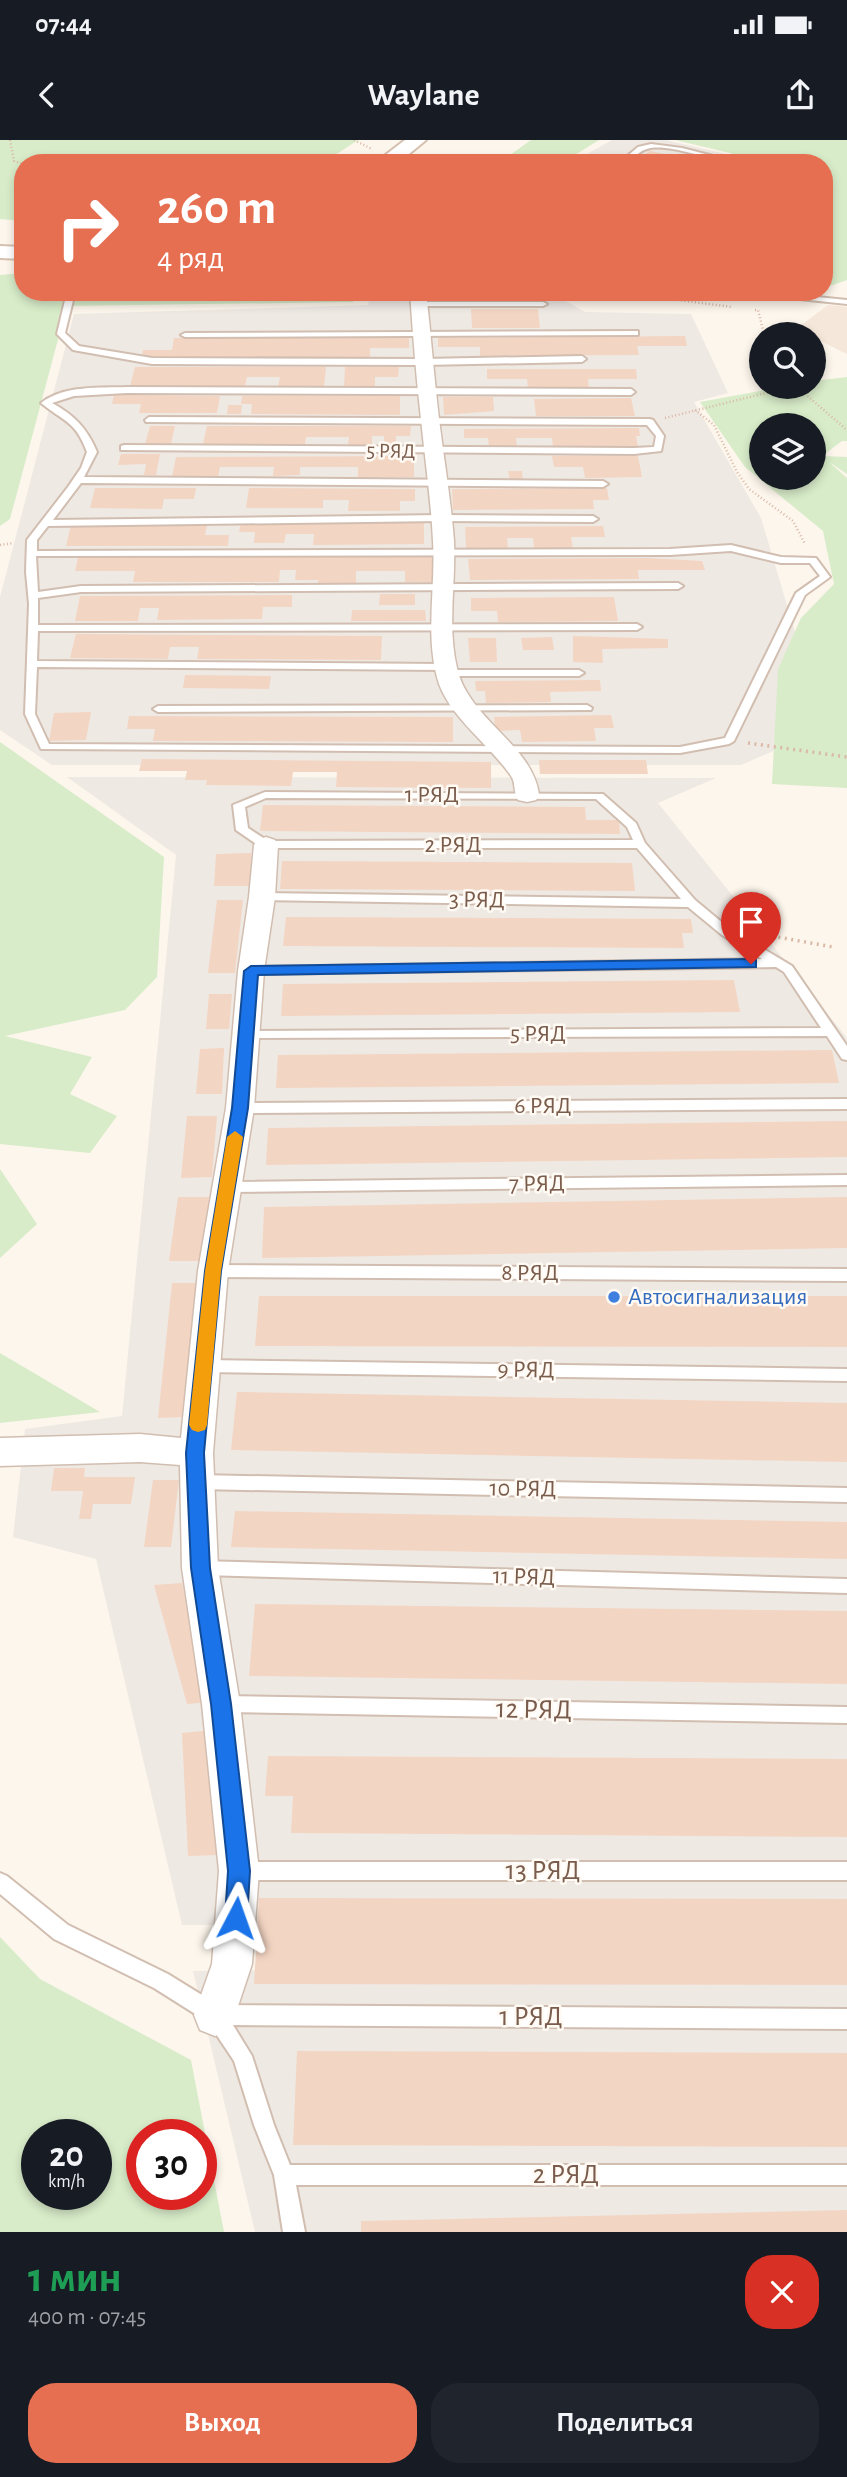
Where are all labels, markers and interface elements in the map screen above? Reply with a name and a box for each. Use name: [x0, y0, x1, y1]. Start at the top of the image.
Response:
text: 07:44: [35, 11, 92, 37]
icon: back: [28, 76, 66, 114]
icon: share: [781, 76, 819, 114]
text: Waylane: [367, 79, 480, 111]
icon: right: [42, 182, 133, 273]
text: 260 m: [157, 184, 276, 233]
text: 4 ряд: [157, 242, 224, 274]
map controls: [749, 322, 826, 490]
button: search: [749, 322, 826, 399]
button: layers: [749, 413, 826, 490]
street label: 5 РЯД: [366, 440, 416, 462]
street label: 1 РЯД: [405, 783, 459, 807]
street label: 2 РЯД: [424, 833, 482, 857]
street label: 3 РЯД: [449, 888, 505, 912]
pin: [721, 892, 781, 964]
icon: arrive: [732, 903, 770, 941]
street label: 5 РЯД: [510, 1022, 566, 1046]
street label: 6 РЯД: [514, 1094, 572, 1118]
street label: 7 РЯД: [509, 1172, 565, 1196]
street label: 8 РЯД: [501, 1261, 559, 1285]
place label: Автосигнализация: [628, 1285, 807, 1309]
marker: Автосигнализация: [606, 1289, 622, 1305]
street label: 9 РЯД: [497, 1358, 555, 1382]
street label: 10 РЯД: [489, 1476, 557, 1502]
street label: 11 РЯД: [492, 1564, 556, 1590]
street label: 12 РЯД: [496, 1695, 572, 1725]
street label: 13 РЯД: [506, 1857, 580, 1885]
position arrow: [199, 1881, 273, 1955]
street label: 1 РЯД: [499, 2003, 563, 2031]
speed limit sign: 30: [126, 2119, 217, 2210]
text: 20: [49, 2138, 84, 2173]
street label: 2 РЯД: [533, 2161, 599, 2189]
text: km/h: [48, 2173, 85, 2191]
button: close: [745, 2255, 819, 2329]
text: 1 мин: [28, 2257, 122, 2299]
text: 400 m · 07:45: [28, 2306, 146, 2329]
button: Выход: [28, 2383, 417, 2463]
button: Поделиться: [431, 2383, 819, 2463]

